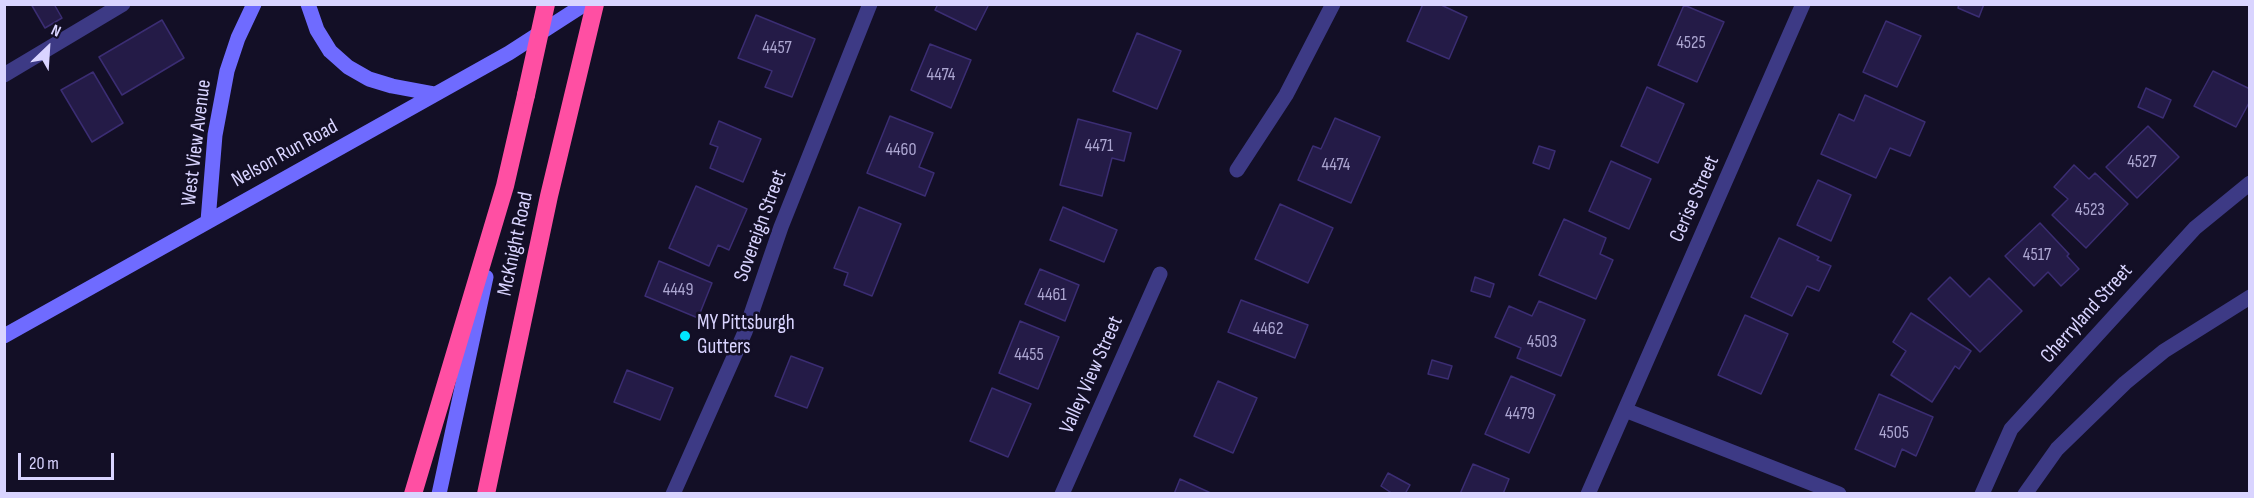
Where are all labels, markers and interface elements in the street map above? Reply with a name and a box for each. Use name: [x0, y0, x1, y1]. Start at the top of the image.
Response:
north arrow: [18, 18, 78, 78]
text: N: [48, 21, 64, 42]
house number: 4525: [1676, 32, 1706, 54]
house number: 4457: [762, 37, 792, 59]
house number: 4474: [927, 64, 955, 86]
street label: West View Avenue: [177, 78, 217, 208]
street label: Nelson Run Road: [228, 115, 342, 193]
house number: 4471: [1085, 135, 1113, 157]
house number: 4460: [885, 139, 917, 161]
house number: 4527: [2127, 151, 2157, 173]
street label: Cerise Street: [1665, 152, 1725, 246]
house number: 4474: [1322, 154, 1350, 176]
street label: Sovereign Street: [729, 167, 793, 285]
street label: McKnight Road: [493, 190, 539, 298]
house number: 4523: [2075, 199, 2105, 221]
house number: 4517: [2023, 244, 2051, 266]
street label: Cherryland Street: [2036, 259, 2138, 369]
house number: 4449: [663, 279, 693, 301]
house number: 4461: [1037, 284, 1067, 306]
place label: MY Pittsburgh Gutters: [697, 311, 795, 361]
street label: Valley View Street: [1055, 313, 1129, 437]
house number: 4462: [1253, 318, 1283, 340]
marker: MY Pittsburgh Gutters: [678, 329, 692, 343]
house number: 4503: [1527, 331, 1557, 353]
house number: 4455: [1014, 344, 1044, 366]
house number: 4479: [1505, 403, 1535, 425]
house number: 4505: [1879, 422, 1909, 444]
scale bar: [21, 441, 117, 479]
text: 20 m: [29, 453, 59, 474]

